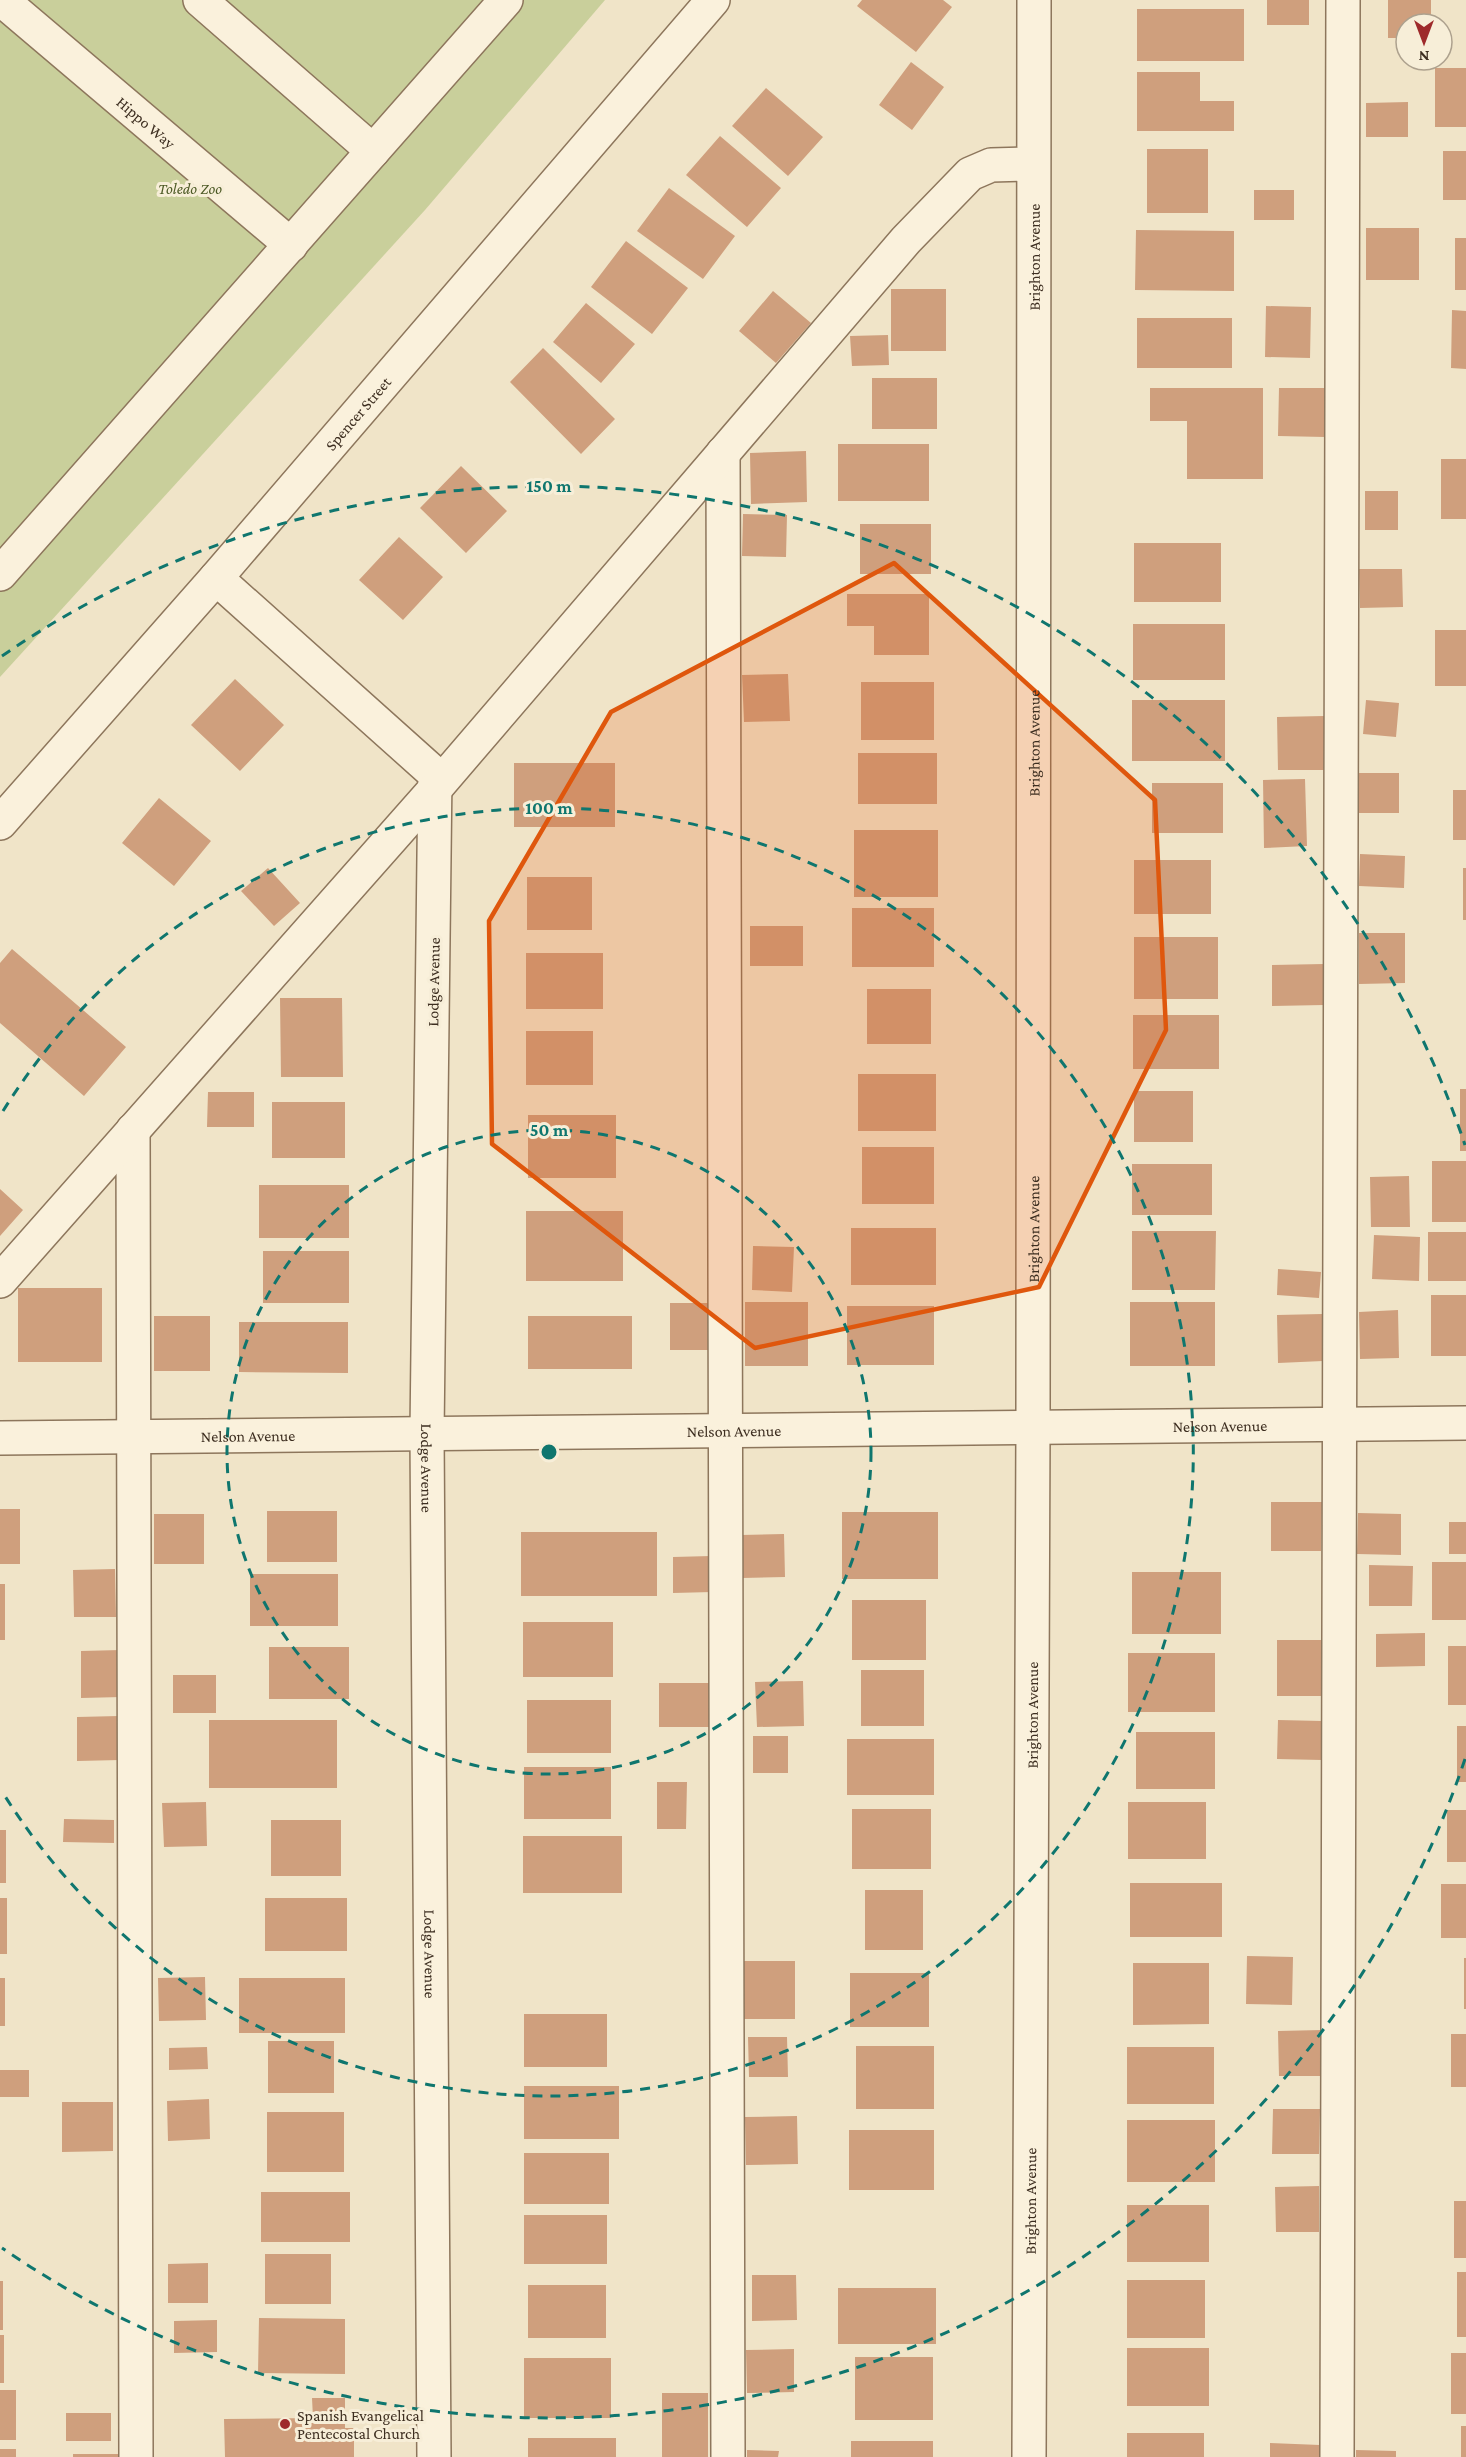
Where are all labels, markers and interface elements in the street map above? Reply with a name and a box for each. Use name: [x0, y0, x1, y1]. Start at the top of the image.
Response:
north arrow: [1394, 12, 1454, 72]
text: N: [1418, 48, 1429, 65]
street label: Hippo Way: [113, 93, 179, 153]
park label: Toledo Zoo: [158, 180, 222, 197]
street label: Brighton Avenue: [1026, 204, 1044, 310]
street label: Spencer Street: [322, 373, 395, 454]
text: 150 m: [526, 476, 572, 496]
street label: Brighton Avenue: [1025, 690, 1043, 796]
text: 100 m: [525, 798, 573, 818]
street label: Lodge Avenue: [424, 937, 444, 1027]
text: 50 m: [530, 1120, 569, 1140]
street label: Brighton Avenue: [1025, 1176, 1043, 1282]
street label: Nelson Avenue: [1173, 1417, 1267, 1435]
street label: Nelson Avenue: [687, 1422, 781, 1440]
street label: Lodge Avenue: [417, 1423, 436, 1513]
street label: Nelson Avenue: [201, 1427, 295, 1445]
centre of rings: [539, 1442, 559, 1462]
street label: Brighton Avenue: [1024, 1662, 1042, 1768]
street label: Lodge Avenue: [420, 1909, 439, 1999]
street label: Brighton Avenue: [1022, 2148, 1040, 2254]
place label: Spanish Evangelical Pentecostal Church: [297, 2407, 424, 2442]
marker: Spanish Evangelical Pentecostal Church: [278, 2417, 292, 2431]

